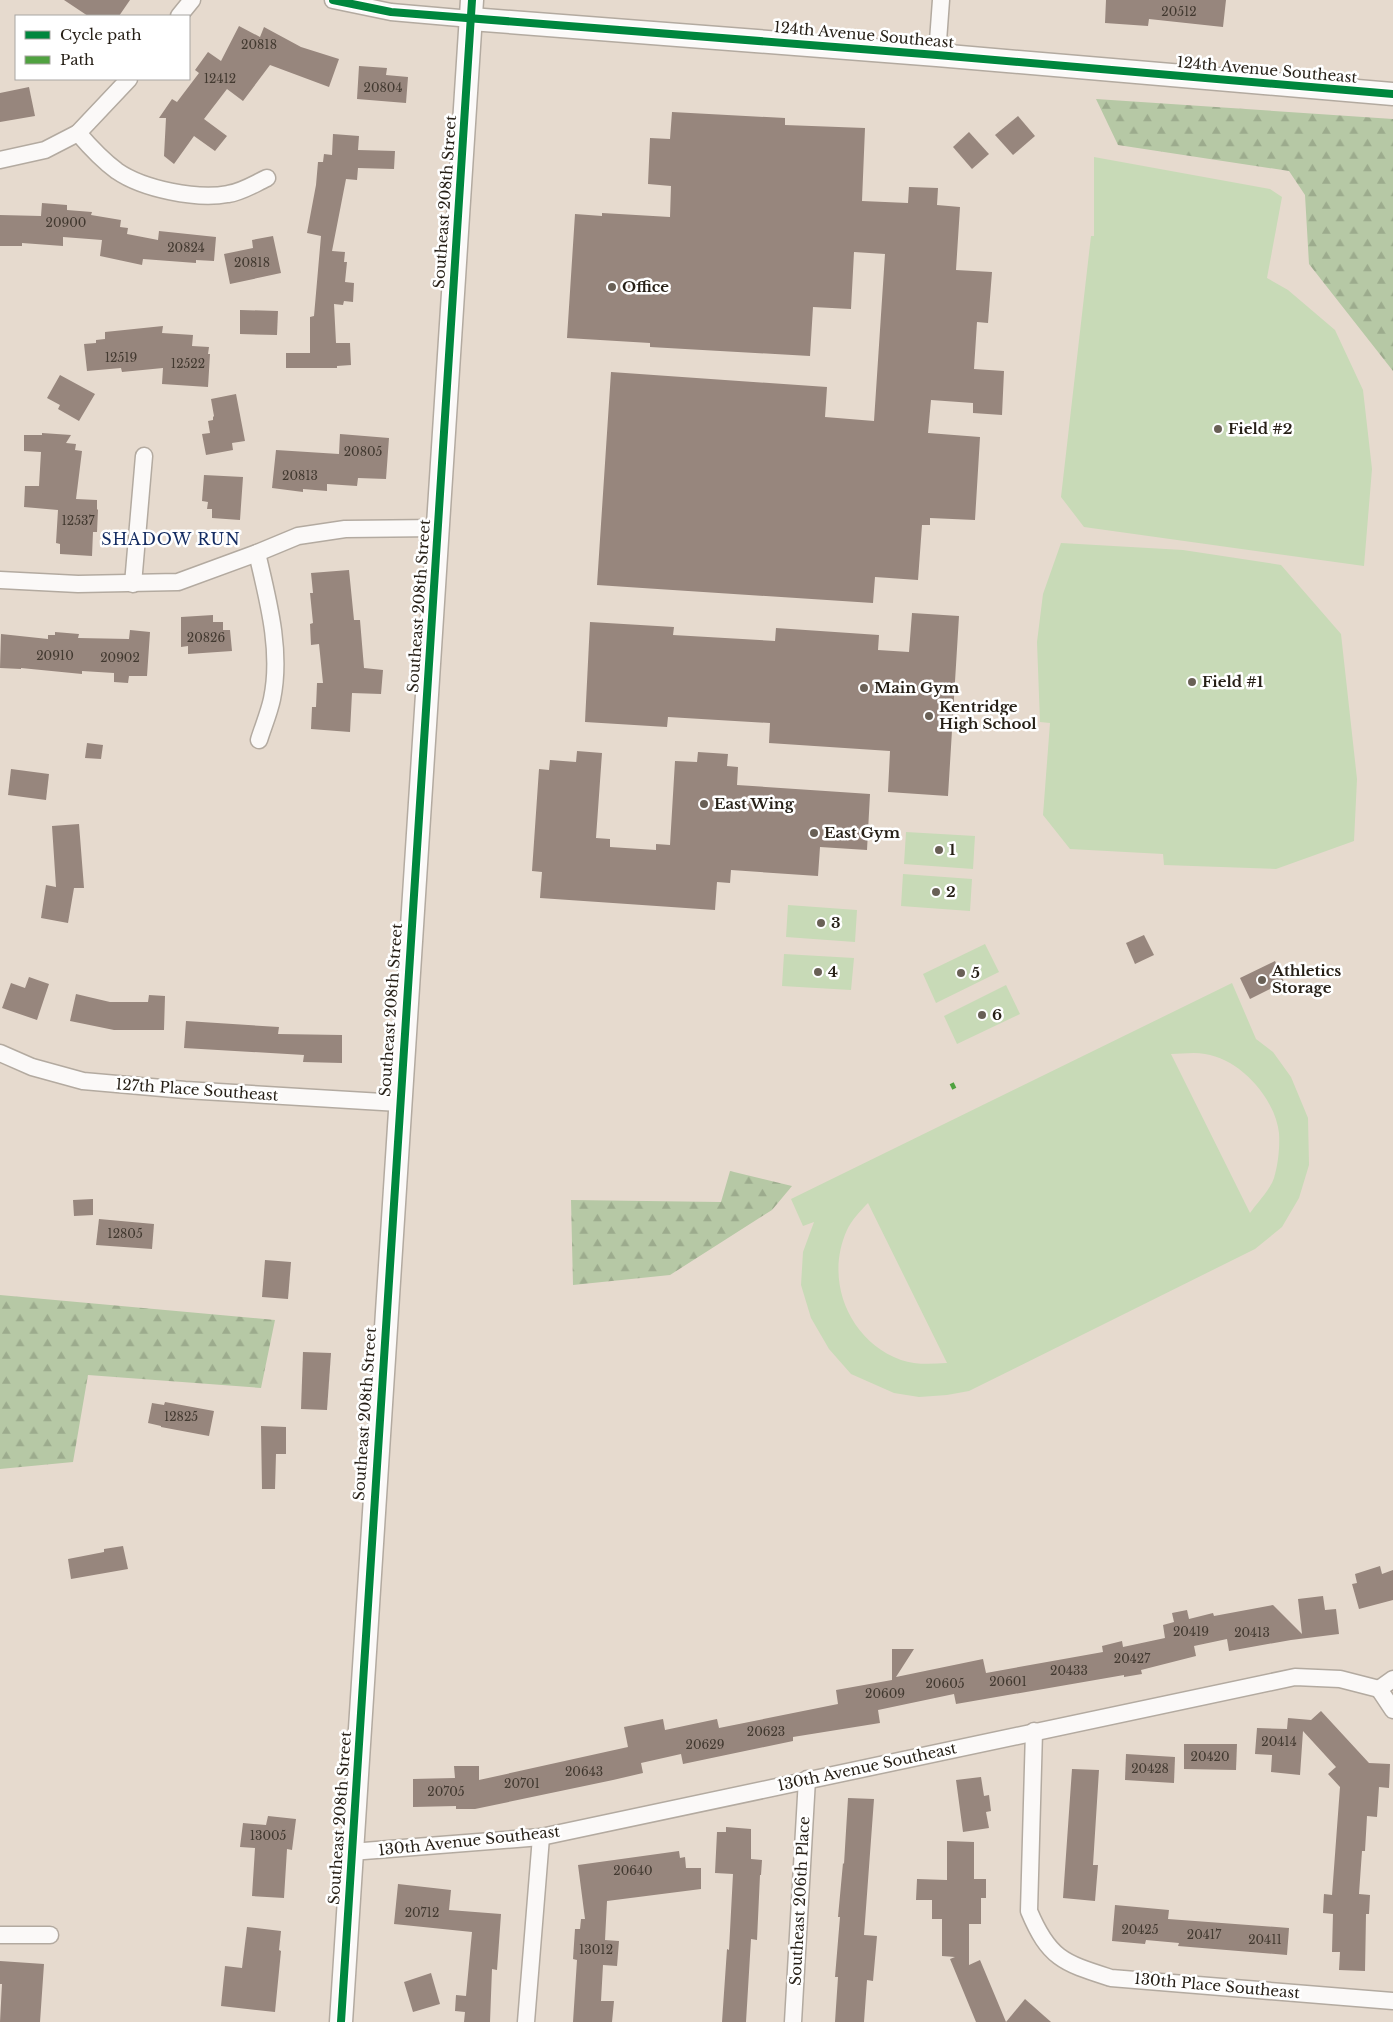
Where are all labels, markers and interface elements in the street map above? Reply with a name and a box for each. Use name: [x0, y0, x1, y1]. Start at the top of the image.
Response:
house number: 20512: [1161, 4, 1197, 19]
legend: [15, 15, 190, 80]
street label: 124th Avenue Southeast: [773, 17, 955, 52]
text: Cycle path: [60, 25, 142, 44]
house number: 20818: [241, 37, 277, 52]
text: Path: [60, 50, 94, 69]
street label: 124th Avenue Southeast: [1176, 52, 1358, 87]
house number: 12412: [204, 71, 236, 86]
house number: 20804: [364, 80, 402, 95]
street label: Southeast 208th Street: [429, 114, 460, 289]
house number: 20900: [46, 215, 86, 230]
house number: 20824: [167, 240, 205, 255]
house number: 20818: [234, 255, 270, 270]
place label: Office: [622, 277, 669, 296]
marker: Office: [606, 281, 618, 293]
house number: 12519: [105, 350, 137, 365]
house number: 12522: [171, 356, 205, 371]
place label: Field #2: [1228, 419, 1293, 438]
marker: Field #2: [1212, 423, 1224, 435]
house number: 20805: [344, 444, 382, 459]
house number: 20813: [282, 468, 318, 483]
house number: 12537: [62, 513, 95, 528]
street label: Southeast 208th Street: [403, 518, 434, 693]
district label: SHADOW RUN: [101, 529, 241, 549]
house number: 20826: [187, 630, 225, 645]
house number: 20910: [36, 648, 74, 663]
house number: 20902: [100, 650, 140, 665]
place label: Field #1: [1202, 672, 1264, 691]
marker: Field #1: [1186, 676, 1198, 688]
place label: Main Gym: [874, 678, 960, 697]
marker: Main Gym: [858, 682, 870, 694]
place label: Kentridge High School: [939, 697, 1037, 733]
marker: Kentridge High School: [923, 710, 935, 722]
place label: East Wing: [714, 794, 795, 813]
marker: East Wing: [698, 798, 710, 810]
place label: East Gym: [824, 823, 900, 842]
marker: East Gym: [808, 827, 820, 839]
place label: 1: [949, 840, 956, 859]
marker: 1: [933, 844, 945, 856]
place label: 2: [946, 882, 956, 901]
marker: 2: [930, 886, 942, 898]
place label: 3: [831, 913, 841, 932]
marker: 3: [815, 917, 827, 929]
street label: Southeast 208th Street: [375, 922, 406, 1097]
place label: Athletics Storage: [1271, 961, 1341, 997]
place label: 4: [828, 962, 838, 981]
place label: 5: [971, 963, 980, 982]
marker: 4: [812, 966, 824, 978]
marker: 5: [955, 967, 967, 979]
marker: Athletics Storage: [1256, 974, 1268, 986]
place label: 6: [992, 1005, 1002, 1024]
marker: 6: [976, 1009, 988, 1021]
street label: 127th Place Southeast: [115, 1074, 279, 1105]
house number: 12805: [107, 1226, 143, 1241]
street label: Southeast 208th Street: [349, 1326, 380, 1501]
house number: 12825: [164, 1409, 198, 1424]
house number: 20419: [1173, 1624, 1209, 1639]
house number: 20413: [1234, 1625, 1270, 1640]
house number: 20427: [1114, 1651, 1151, 1666]
house number: 20433: [1050, 1663, 1088, 1678]
house number: 20601: [989, 1674, 1027, 1689]
house number: 20605: [925, 1676, 965, 1691]
house number: 20609: [865, 1686, 905, 1701]
house number: 20623: [747, 1724, 785, 1739]
street label: Southeast 208th Street: [324, 1730, 355, 1905]
house number: 20414: [1261, 1734, 1297, 1749]
house number: 20629: [686, 1737, 724, 1752]
street label: 130th Avenue Southeast: [776, 1738, 959, 1795]
house number: 20420: [1191, 1749, 1229, 1764]
house number: 20428: [1131, 1761, 1169, 1776]
house number: 20643: [565, 1764, 603, 1779]
house number: 20701: [504, 1776, 540, 1791]
house number: 20705: [427, 1784, 465, 1799]
street label: Southeast 206th Place: [786, 1816, 813, 1986]
street label: 130th Avenue Southeast: [377, 1821, 561, 1859]
house number: 13005: [250, 1828, 287, 1843]
house number: 20640: [613, 1863, 653, 1878]
house number: 20712: [405, 1905, 439, 1920]
house number: 20425: [1121, 1922, 1159, 1937]
house number: 20417: [1187, 1927, 1222, 1942]
house number: 20411: [1248, 1932, 1282, 1947]
house number: 13012: [579, 1942, 613, 1957]
street label: 130th Place Southeast: [1133, 1969, 1301, 2002]

